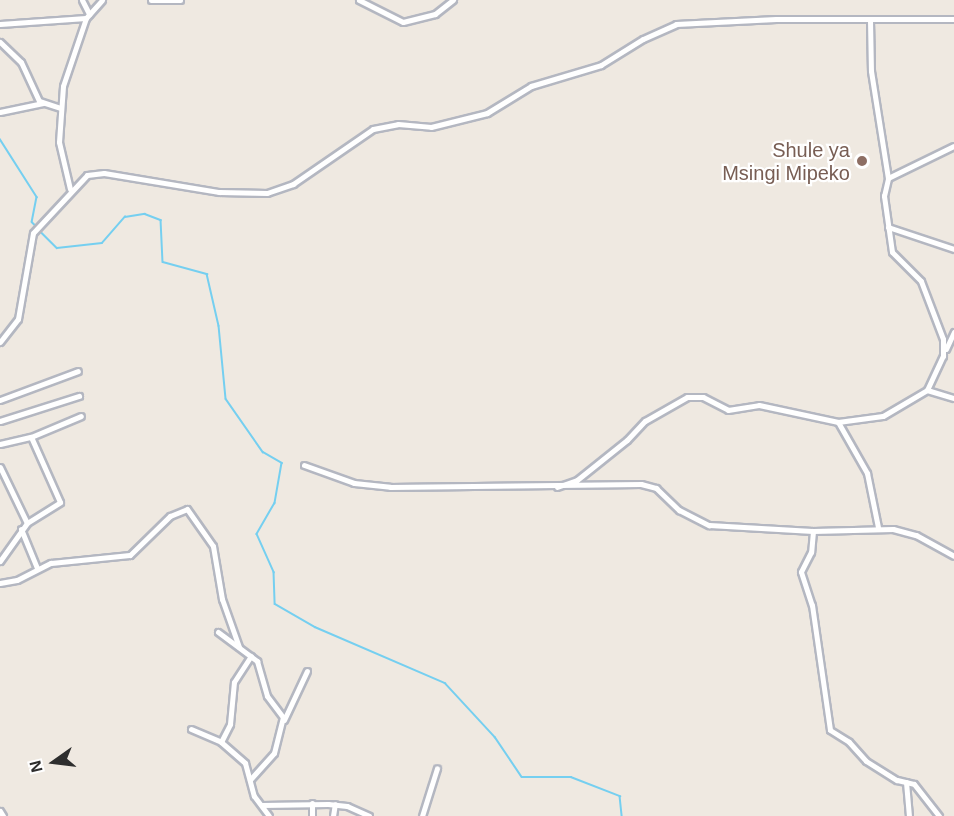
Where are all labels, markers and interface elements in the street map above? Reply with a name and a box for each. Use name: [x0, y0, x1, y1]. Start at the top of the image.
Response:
place label: Shule ya Msingi Mipeko: [722, 138, 850, 185]
marker: Shule ya Msingi Mipeko: [855, 154, 869, 168]
north arrow: [24, 732, 84, 792]
text: N: [26, 759, 46, 774]

